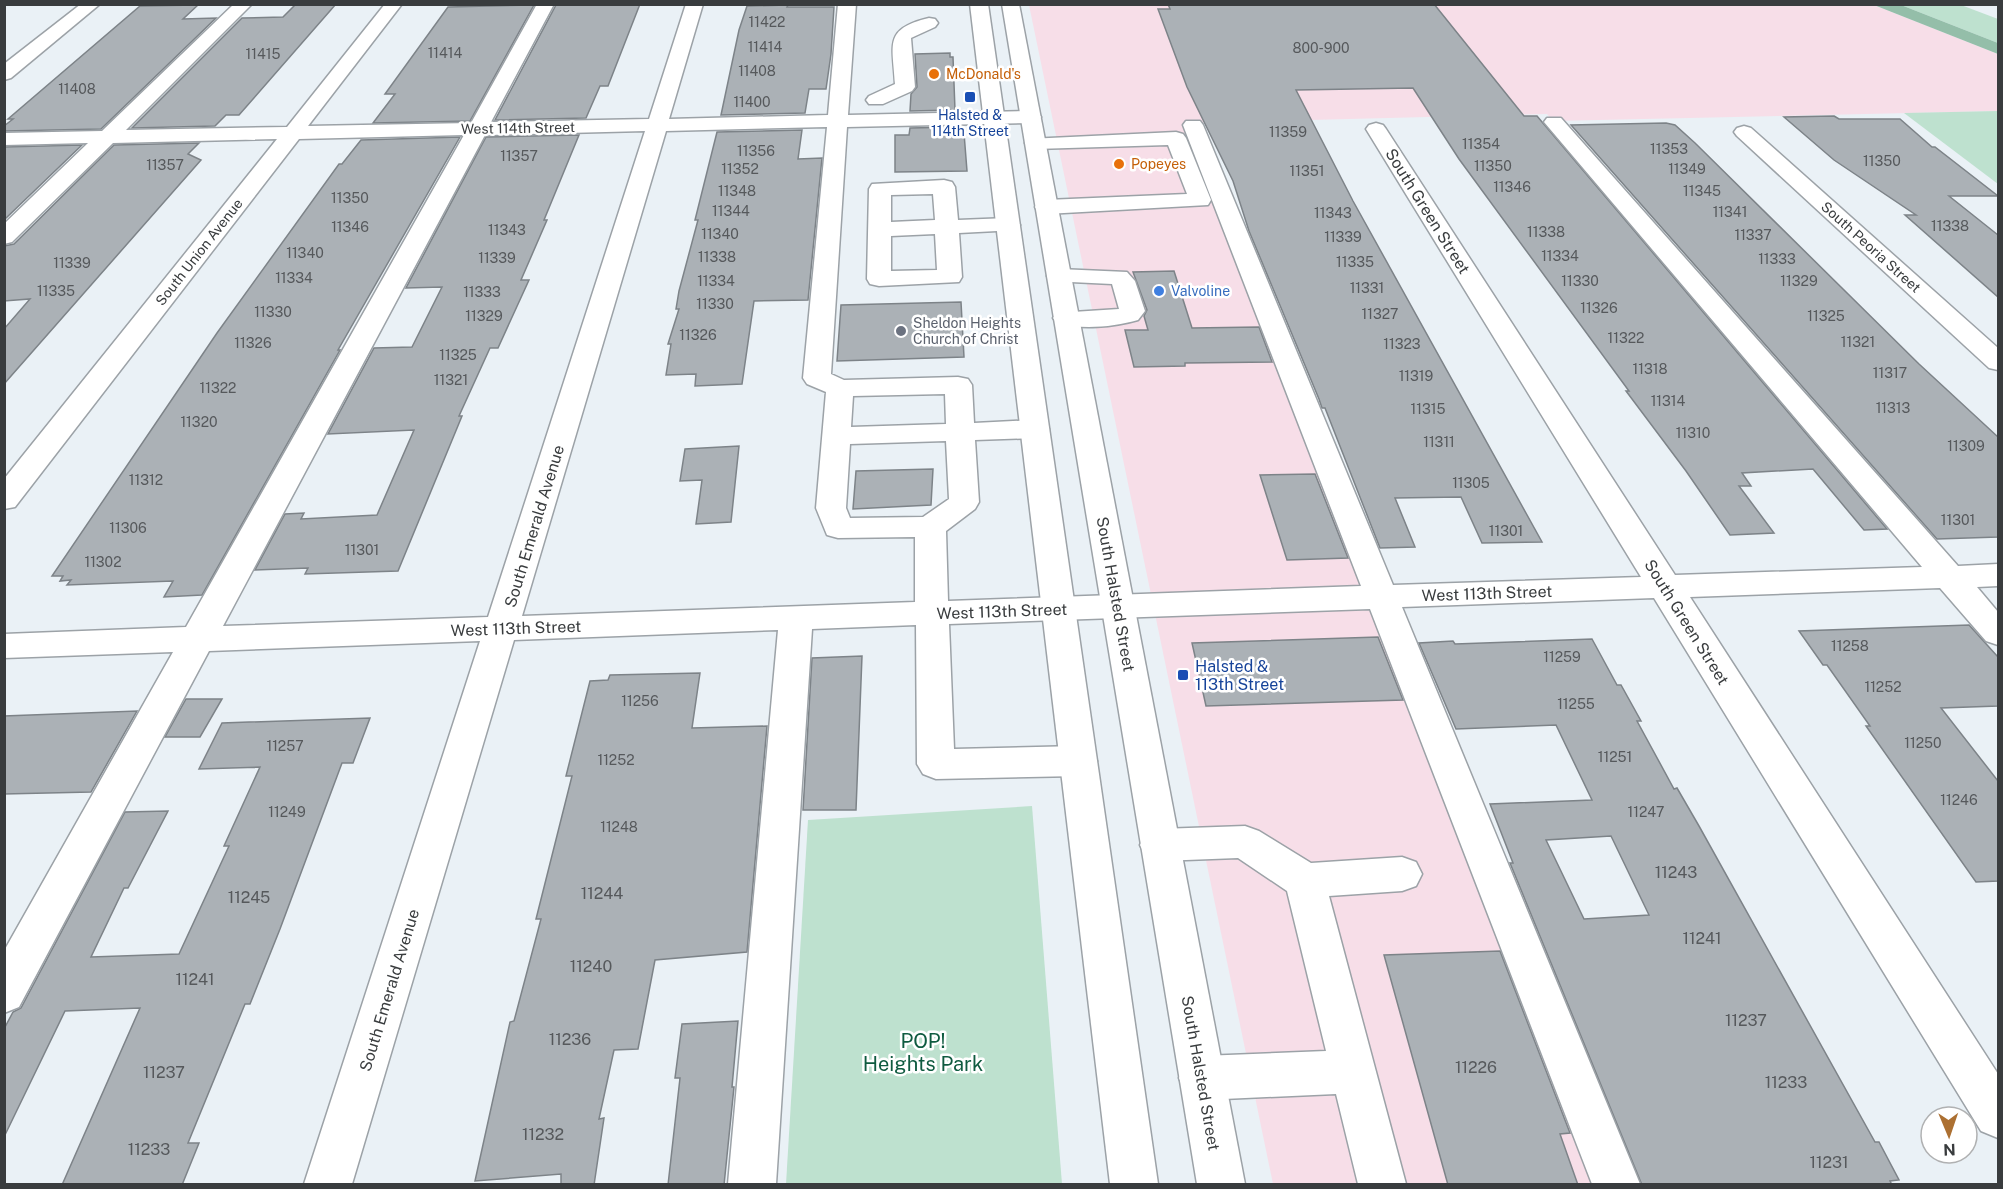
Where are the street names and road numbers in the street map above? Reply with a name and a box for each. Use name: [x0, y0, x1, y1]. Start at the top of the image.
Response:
street label: West 114th Street: [461, 119, 575, 137]
street label: South Green Street: [1381, 145, 1474, 277]
street label: South Union Avenue: [152, 195, 246, 309]
street label: South Peoria Street: [1818, 198, 1924, 296]
street label: South Emerald Avenue: [501, 443, 568, 610]
street label: South Halsted Street: [1093, 515, 1139, 673]
street label: South Green Street: [1640, 556, 1733, 688]
street label: West 113th Street: [1421, 582, 1553, 605]
street label: West 113th Street: [936, 600, 1068, 623]
street label: West 113th Street: [450, 617, 582, 640]
street label: South Emerald Avenue: [356, 907, 423, 1074]
street label: South Halsted Street: [1178, 994, 1224, 1152]

